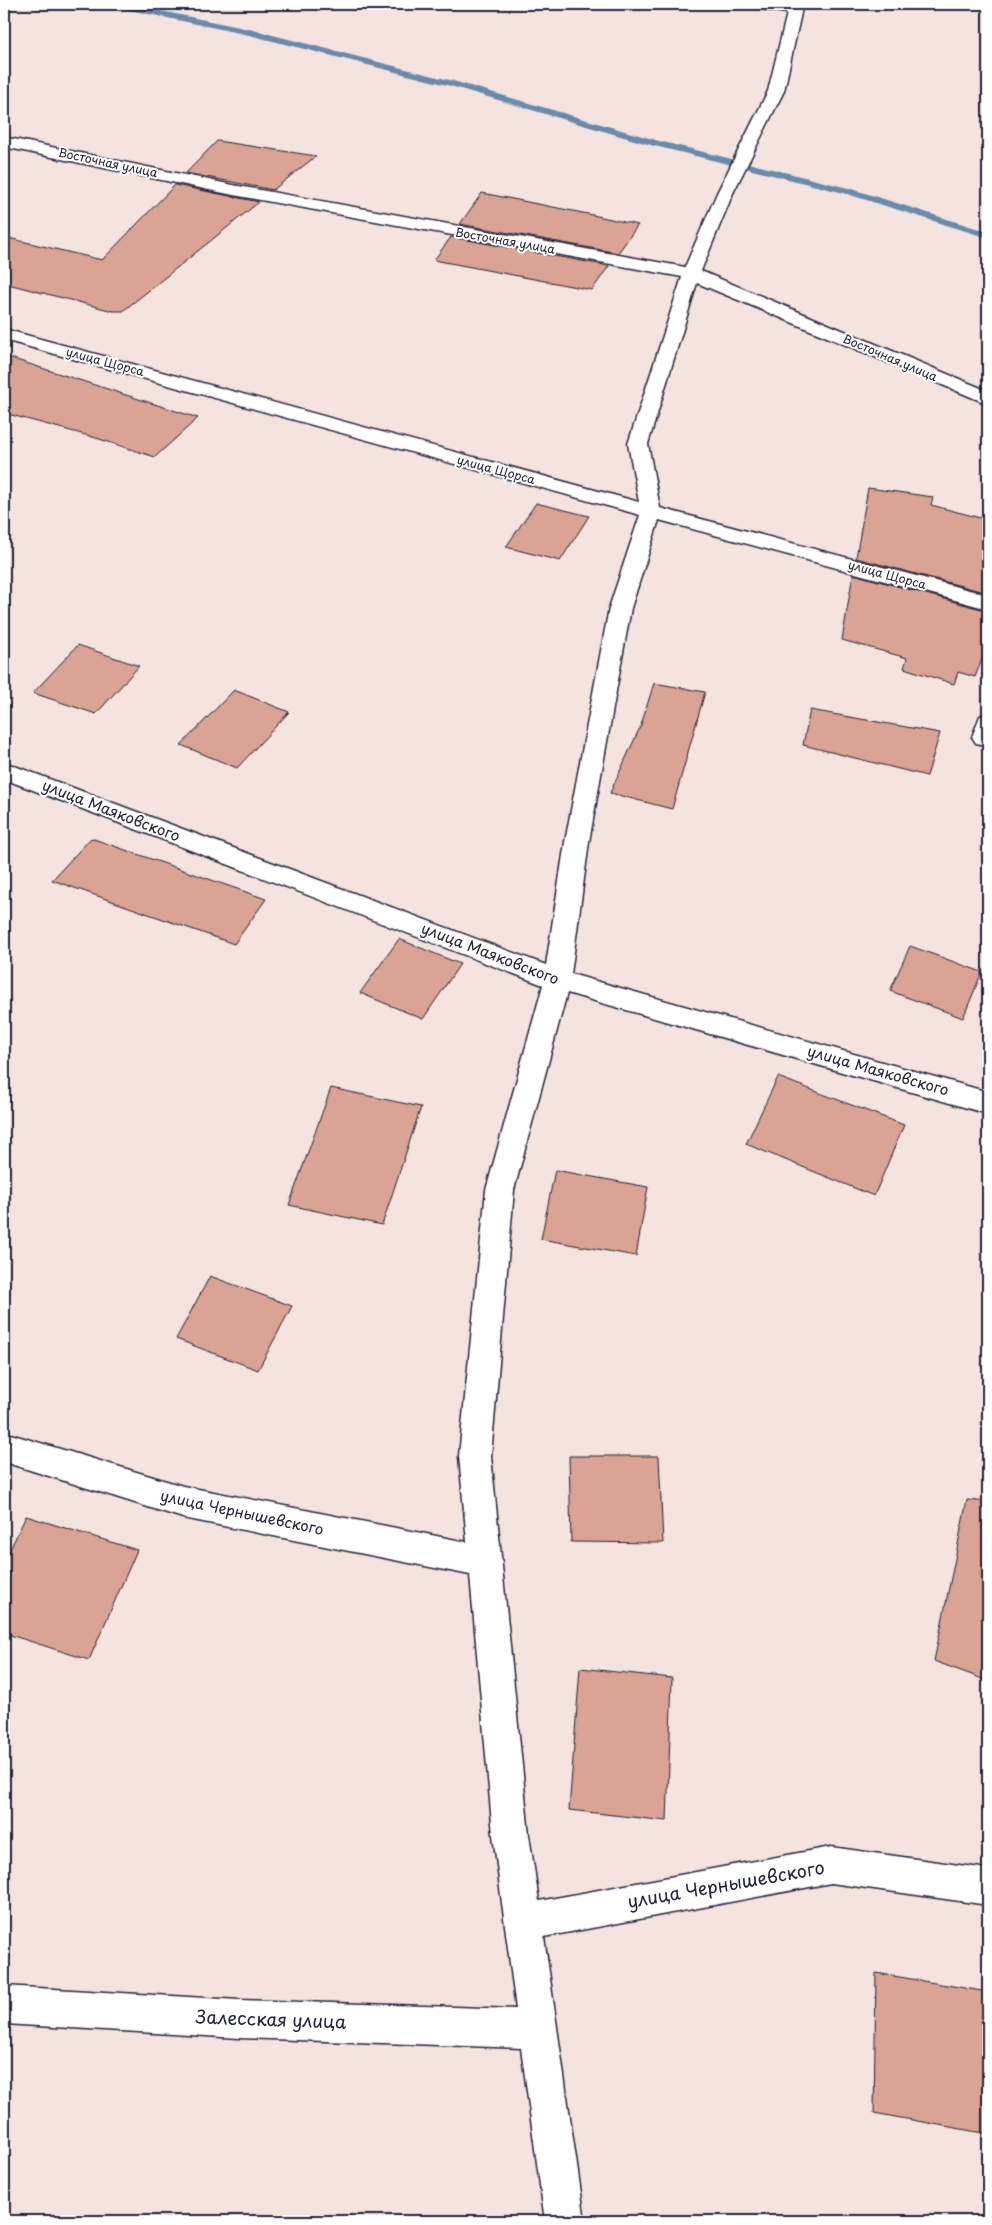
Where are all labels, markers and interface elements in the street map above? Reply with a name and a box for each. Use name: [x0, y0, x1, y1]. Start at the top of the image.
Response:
street label: Восточная улица: [57, 143, 160, 181]
street label: Восточная улица: [454, 222, 557, 258]
street label: Восточная улица: [840, 329, 941, 385]
street label: улица Щорса: [64, 342, 147, 380]
street label: улица Щорса: [455, 450, 538, 488]
street label: улица Щорса: [846, 555, 929, 593]
street label: улица Маяковского: [39, 773, 184, 847]
street label: улица Маяковского: [418, 916, 563, 990]
street label: улица Маяковского: [805, 1038, 952, 1101]
street label: улица Чернышевского: [159, 1483, 326, 1540]
street label: улица Чернышевского: [625, 1853, 826, 1914]
street label: Залесская улица: [194, 2002, 347, 2035]

